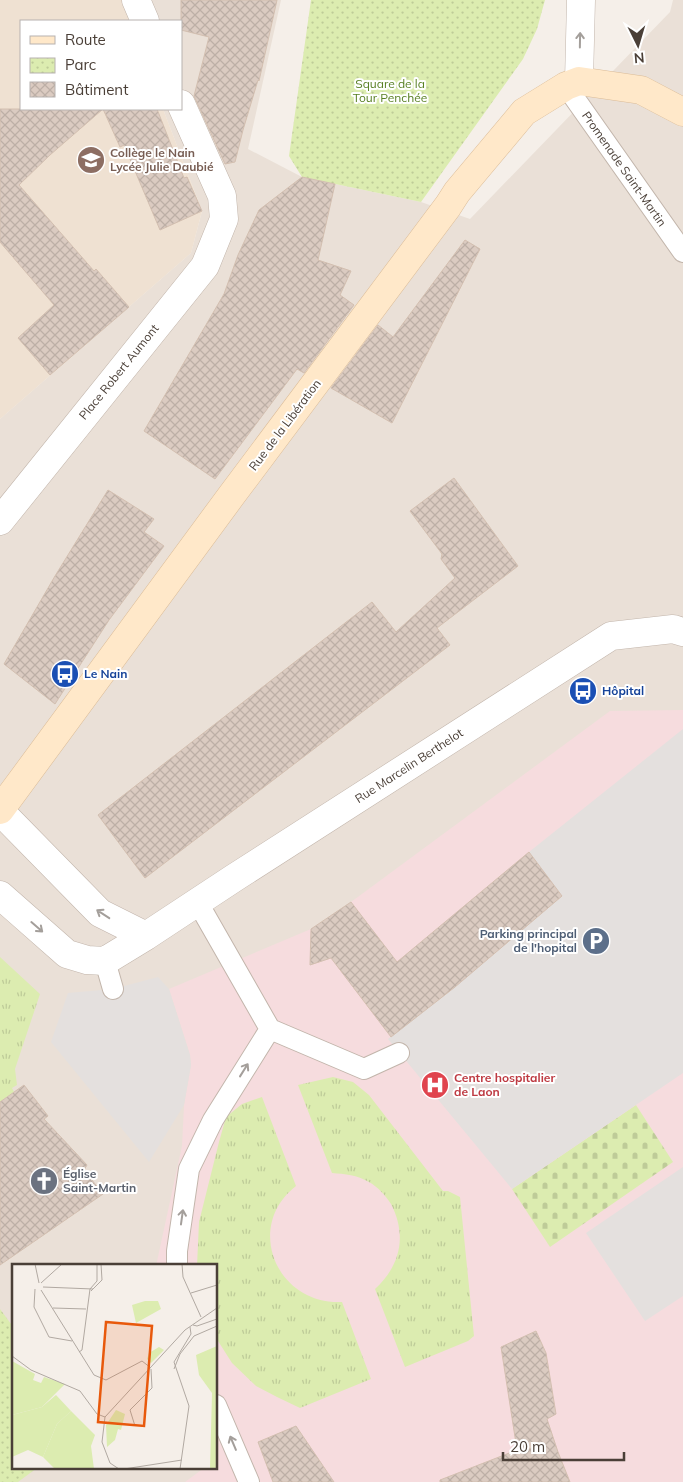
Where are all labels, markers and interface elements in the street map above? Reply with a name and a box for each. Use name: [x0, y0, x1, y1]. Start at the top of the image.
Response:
legend: [20, 20, 182, 110]
north arrow: [613, 20, 663, 70]
text: Route: [65, 30, 106, 49]
one-way arrow: [575, 33, 585, 49]
text: N: [633, 49, 645, 67]
text: Parc: [65, 55, 96, 74]
park label: Square de la Tour Penchée: [353, 76, 427, 105]
text: Bâtiment: [65, 80, 128, 99]
street label: Promenade Saint-Martin: [579, 108, 670, 229]
school or university icon: Collège le Nain Lycée Julie Daubié: [76, 145, 106, 175]
place label: Collège le Nain Lycée Julie Daubié: [110, 145, 214, 174]
street label: Place Robert Aumont: [76, 321, 162, 422]
street label: Rue de la Libération: [245, 376, 324, 473]
bus stop icon: Le Nain: [50, 659, 80, 689]
place label: Le Nain: [84, 666, 127, 681]
bus stop icon: Hôpital: [568, 676, 598, 706]
place label: Hôpital: [602, 683, 644, 698]
street label: Rue Marcelin Berthelot: [352, 725, 466, 806]
one-way arrow: [96, 908, 110, 919]
one-way arrow: [30, 921, 43, 933]
place label: Parking principal de l'hopital: [480, 926, 577, 955]
parking icon: Parking principal de l'hopital: [581, 926, 611, 956]
one-way arrow: [239, 1063, 249, 1077]
hospital icon: Centre hospitalier de Laon: [420, 1070, 450, 1100]
place label: Centre hospitalier de Laon: [454, 1070, 555, 1099]
church icon: Église Saint-Martin: [29, 1166, 59, 1196]
place label: Église Saint-Martin: [63, 1166, 136, 1195]
one-way arrow: [177, 1210, 187, 1226]
inset map: [12, 1264, 218, 1470]
scale bar: [503, 1430, 624, 1462]
one-way arrow: [227, 1436, 236, 1451]
text: 20 m: [510, 1437, 545, 1456]

